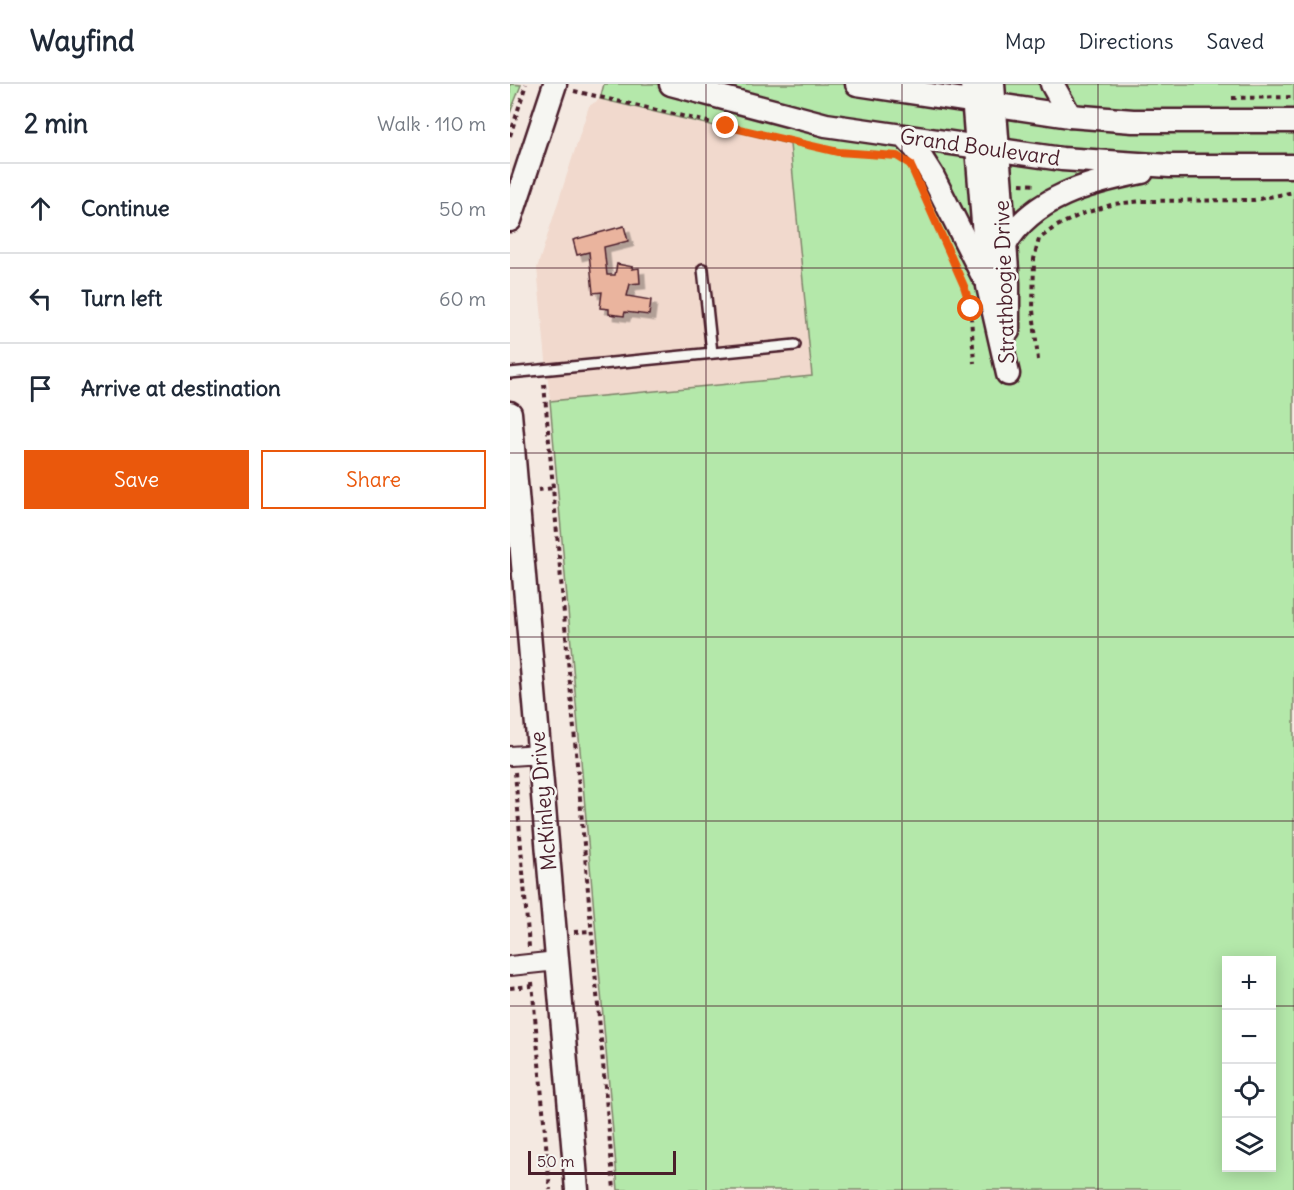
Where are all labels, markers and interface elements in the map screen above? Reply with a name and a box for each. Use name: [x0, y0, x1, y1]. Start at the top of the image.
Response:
text: Wayfind: [30, 23, 134, 59]
text: Map: [1005, 28, 1046, 55]
text: Directions: [1079, 28, 1173, 55]
text: Saved: [1206, 28, 1264, 55]
text: 2 min: [24, 107, 88, 140]
text: Walk · 110 m: [377, 111, 486, 136]
route end: [712, 112, 738, 138]
street label: Grand Boulevard: [898, 122, 1062, 172]
icon: ahead: [24, 192, 57, 225]
text: Continue: [81, 194, 170, 222]
text: 50 m: [439, 196, 486, 221]
street label: Strathbogie Drive: [988, 200, 1020, 364]
icon: left: [24, 282, 57, 315]
text: Turn left: [81, 284, 162, 312]
text: 60 m: [439, 286, 486, 311]
route start: [957, 295, 983, 321]
icon: arrive: [24, 372, 57, 405]
text: Arrive at destination: [81, 374, 281, 402]
button: Save: [24, 450, 249, 509]
button: Share: [261, 450, 486, 509]
street label: McKinley Drive: [523, 730, 563, 872]
map controls: [1222, 956, 1276, 1172]
button: +: [1222, 956, 1276, 1010]
button: −: [1222, 1010, 1276, 1064]
button: locate: [1222, 1064, 1276, 1118]
button: layers: [1222, 1118, 1276, 1172]
scale bar: [528, 1148, 676, 1176]
text: 50 m: [537, 1151, 575, 1171]

